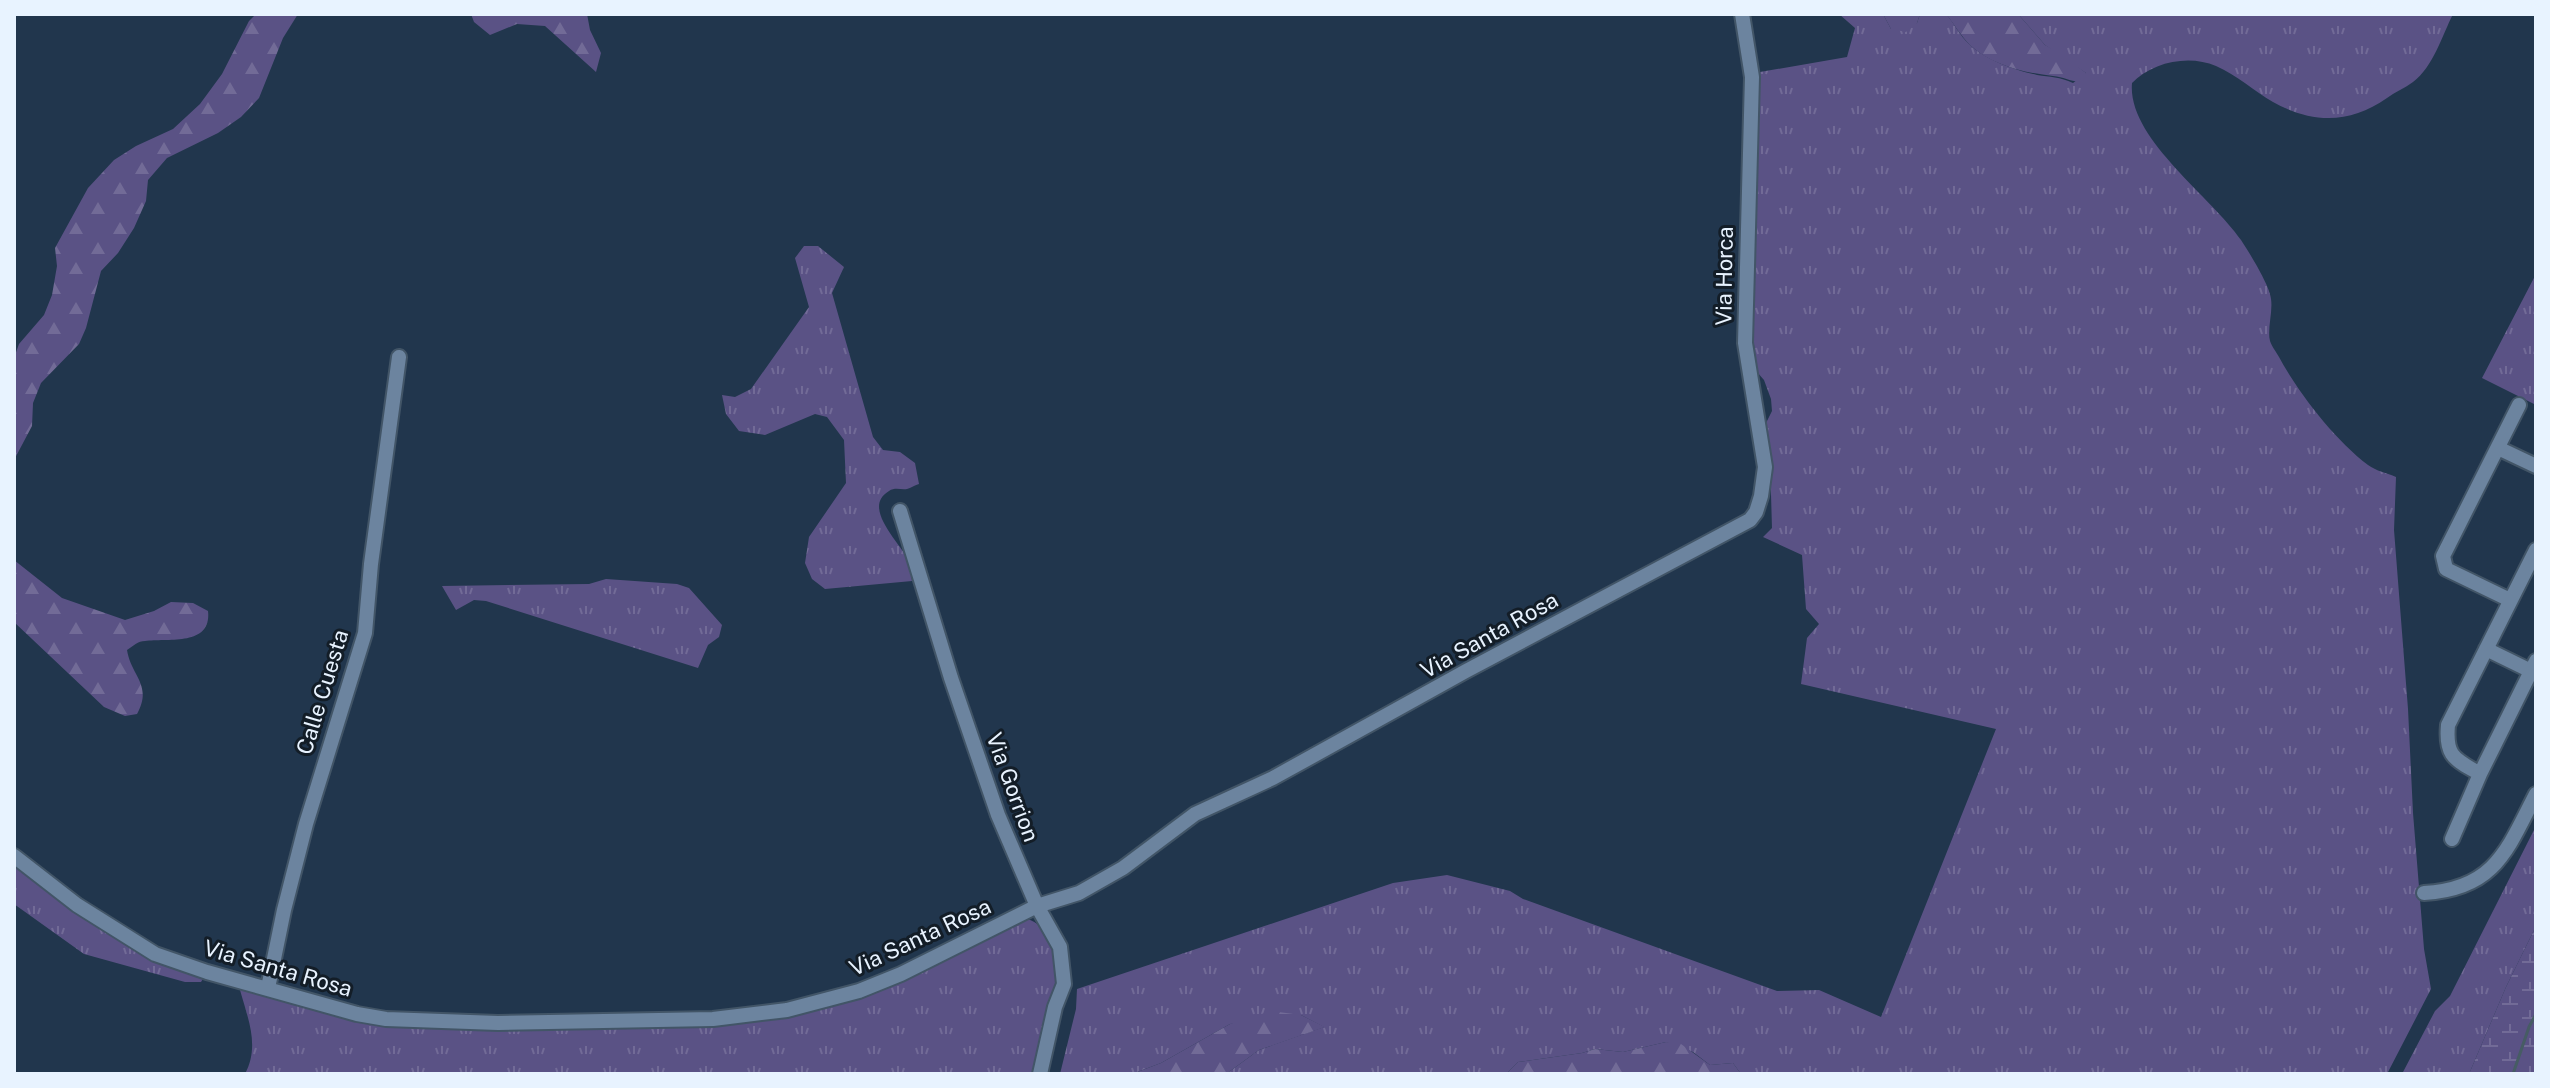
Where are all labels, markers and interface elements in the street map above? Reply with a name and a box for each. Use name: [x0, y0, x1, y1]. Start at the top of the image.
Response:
street label: Via Horca: [1710, 226, 1738, 326]
street label: Via Santa Rosa: [1416, 587, 1562, 683]
street label: Calle Cuesta: [291, 626, 353, 758]
street label: Via Gorrion: [981, 729, 1045, 845]
street label: Via Santa Rosa: [845, 893, 995, 981]
street label: Via Santa Rosa: [201, 934, 355, 1002]

